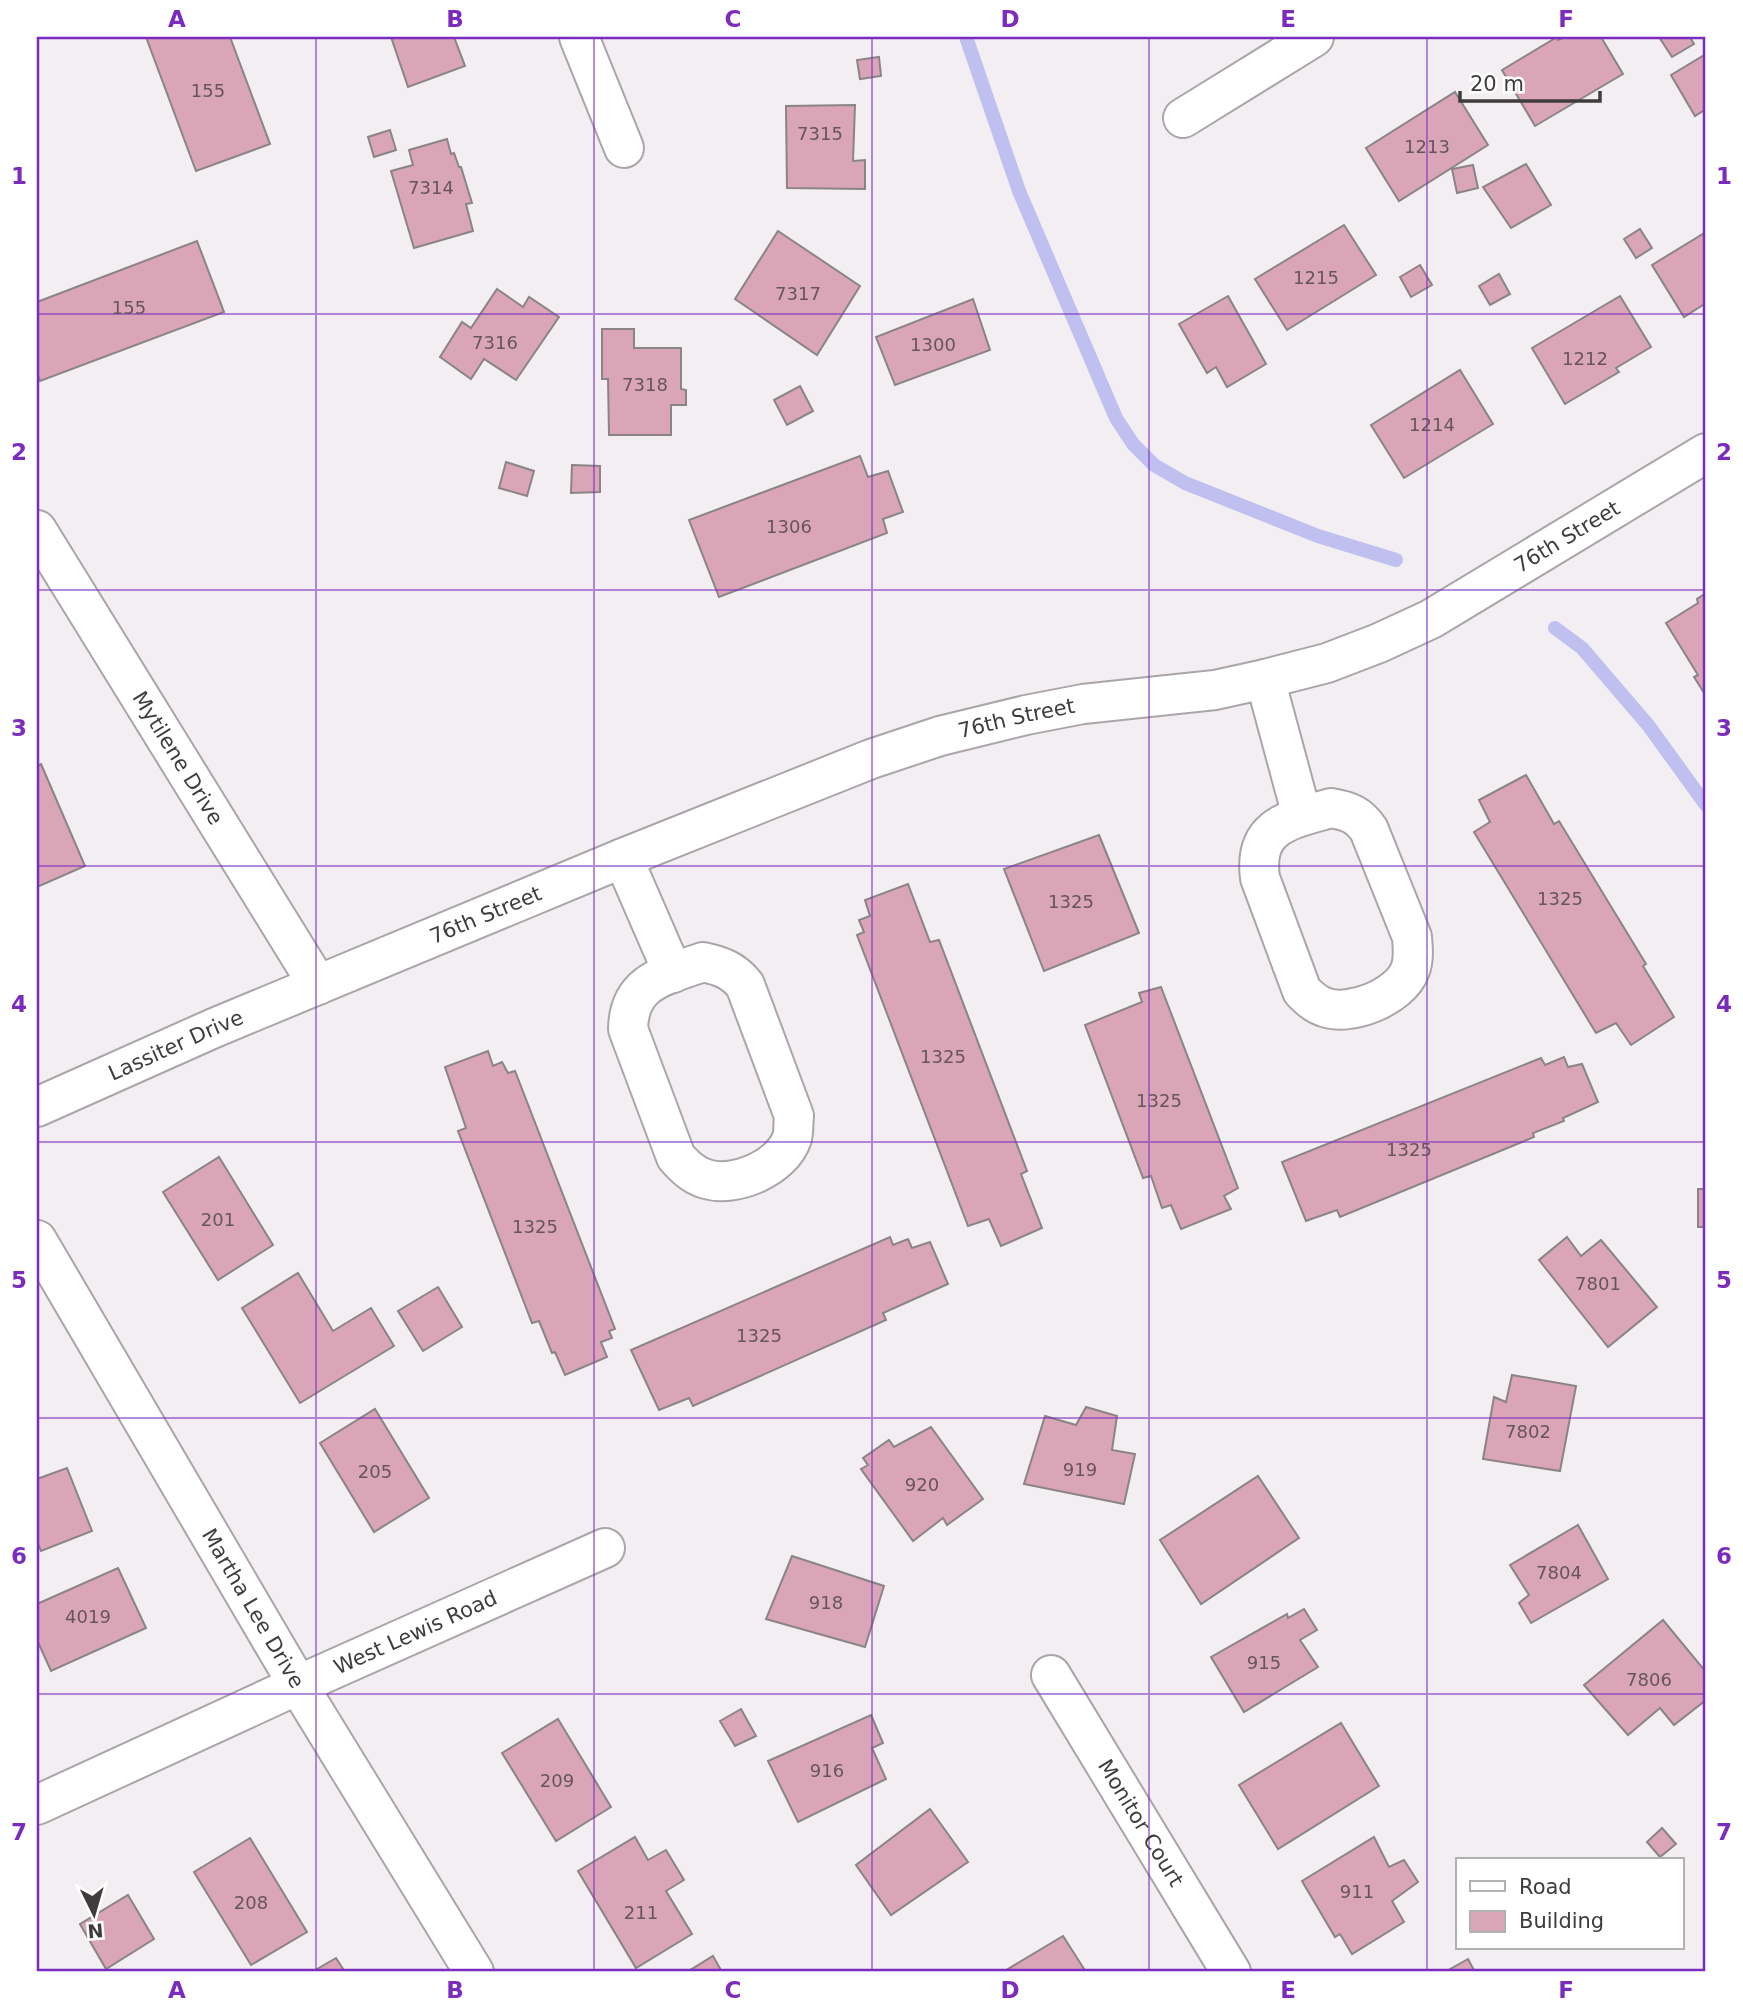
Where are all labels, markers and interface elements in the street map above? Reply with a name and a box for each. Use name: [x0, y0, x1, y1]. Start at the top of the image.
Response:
text: A: [168, 6, 186, 32]
text: B: [446, 6, 464, 32]
text: C: [725, 6, 741, 32]
text: D: [1000, 6, 1020, 32]
text: E: [1280, 6, 1296, 32]
text: F: [1558, 6, 1574, 32]
scale bar: [1460, 60, 1600, 104]
text: 20 m: [1470, 72, 1524, 96]
house number: 155: [191, 80, 225, 101]
house number: 7315: [797, 123, 843, 144]
house number: 1213: [1404, 136, 1450, 157]
text: 1: [11, 163, 27, 189]
text: 1: [1716, 163, 1732, 189]
house number: 7314: [408, 177, 454, 198]
house number: 1215: [1293, 267, 1339, 288]
house number: 7317: [775, 283, 821, 304]
house number: 155: [112, 297, 146, 318]
house number: 7316: [472, 332, 518, 353]
house number: 1300: [910, 334, 956, 355]
house number: 1212: [1562, 348, 1608, 369]
house number: 7318: [622, 374, 668, 395]
house number: 1214: [1409, 414, 1455, 435]
text: 2: [11, 439, 27, 465]
text: 2: [1716, 439, 1732, 465]
street label: 76th Street: [1510, 496, 1624, 578]
house number: 1306: [766, 516, 812, 537]
street label: Mytilene Drive: [128, 687, 228, 829]
street label: 76th Street: [956, 694, 1077, 743]
text: 3: [11, 715, 27, 741]
text: 3: [1716, 715, 1732, 741]
street label: 76th Street: [426, 881, 545, 949]
house number: 1325: [1537, 888, 1583, 909]
house number: 1325: [1048, 891, 1094, 912]
text: 4: [11, 991, 27, 1017]
text: 4: [1716, 991, 1732, 1017]
street label: Lassiter Drive: [105, 1005, 247, 1086]
house number: 1325: [920, 1046, 966, 1067]
house number: 1325: [1136, 1090, 1182, 1111]
house number: 1325: [1386, 1139, 1432, 1160]
house number: 201: [201, 1209, 235, 1230]
house number: 1325: [512, 1216, 558, 1237]
text: 5: [11, 1267, 27, 1293]
text: 5: [1716, 1267, 1732, 1293]
house number: 7801: [1575, 1273, 1621, 1294]
house number: 1325: [736, 1325, 782, 1346]
house number: 7802: [1505, 1421, 1551, 1442]
house number: 919: [1063, 1459, 1097, 1480]
house number: 205: [358, 1461, 392, 1482]
house number: 920: [905, 1474, 939, 1495]
street label: Martha Lee Drive: [197, 1524, 309, 1692]
text: 6: [11, 1543, 27, 1569]
text: 6: [1716, 1543, 1732, 1569]
house number: 7804: [1536, 1562, 1582, 1583]
street label: West Lewis Road: [330, 1586, 501, 1679]
house number: 918: [809, 1592, 843, 1613]
house number: 4019: [65, 1606, 111, 1627]
house number: 915: [1247, 1652, 1281, 1673]
house number: 7806: [1626, 1669, 1672, 1690]
street label: Monitor Court: [1093, 1755, 1188, 1891]
house number: 916: [810, 1760, 844, 1781]
house number: 209: [540, 1770, 574, 1791]
text: 7: [11, 1819, 27, 1845]
text: 7: [1716, 1819, 1732, 1845]
legend: [1456, 1858, 1684, 1950]
text: Road: [1519, 1875, 1572, 1899]
north arrow: [60, 1880, 130, 1950]
house number: 911: [1340, 1881, 1374, 1902]
house number: 208: [234, 1892, 268, 1913]
house number: 211: [624, 1902, 658, 1923]
text: Building: [1519, 1909, 1604, 1933]
text: N: [87, 1919, 104, 1943]
text: A: [168, 1977, 186, 2003]
text: B: [446, 1977, 464, 2003]
text: C: [725, 1977, 741, 2003]
text: D: [1000, 1977, 1020, 2003]
text: E: [1280, 1977, 1296, 2003]
text: F: [1558, 1977, 1574, 2003]

